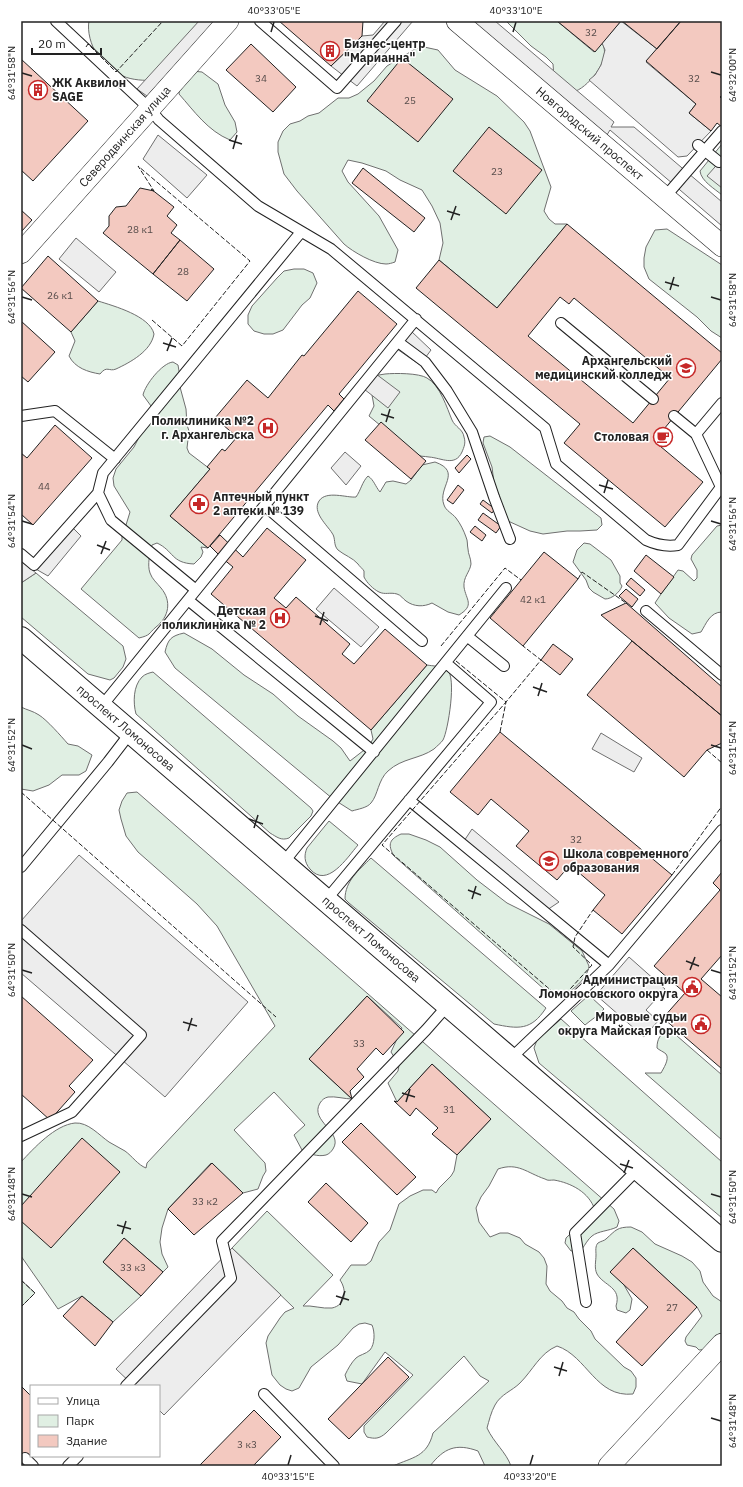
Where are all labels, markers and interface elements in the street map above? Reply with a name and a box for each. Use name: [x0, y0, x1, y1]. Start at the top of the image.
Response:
text: 40°33'05"E: [247, 4, 301, 17]
text: 40°33'10"E: [489, 4, 543, 17]
house number: 32: [585, 26, 597, 39]
scale bar: [32, 30, 101, 56]
text: 20 m: [38, 36, 66, 51]
place label: Бизнес-центр "Марианна": [344, 36, 426, 65]
building icon: Бизнес-центр "Марианна": [319, 40, 341, 62]
text: 64°31'58"N: [5, 46, 18, 100]
text: 64°32'00"N: [726, 48, 739, 102]
house number: 34: [255, 72, 267, 85]
house number: 32: [688, 72, 700, 85]
place label: ЖК Аквилон SAGE: [52, 75, 126, 104]
building icon: ЖК Аквилон SAGE: [27, 79, 49, 101]
street label: Северодвинская улица: [75, 82, 174, 190]
street label: Новгородский проспект: [533, 83, 647, 183]
house number: 25: [404, 94, 416, 107]
house number: 23: [491, 165, 503, 178]
house number: 28 к1: [127, 223, 153, 236]
house number: 28: [177, 265, 189, 278]
text: 64°31'56"N: [5, 270, 18, 324]
text: 64°31'58"N: [726, 273, 739, 327]
house number: 26 к1: [47, 289, 73, 302]
place label: Архангельский медицинский колледж: [535, 353, 672, 382]
school or university icon: Архангельский медицинский колледж: [675, 357, 697, 379]
place label: Поликлиника №2 г. Архангельска: [151, 413, 254, 442]
hospital icon: Поликлиника №2 г. Архангельска: [257, 417, 279, 439]
cafe icon: Столовая: [652, 426, 674, 448]
place label: Столовая: [594, 429, 649, 444]
house number: 44: [38, 480, 50, 493]
place label: Аптечный пункт 2 аптеки № 139: [213, 489, 309, 518]
pharmacy icon: Аптечный пункт 2 аптеки № 139: [188, 493, 210, 515]
text: 64°31'54"N: [5, 494, 18, 548]
text: 64°31'56"N: [726, 497, 739, 551]
house number: 42 к1: [520, 593, 546, 606]
place label: Детская поликлиника № 2: [162, 603, 266, 632]
hospital icon: Детская поликлиника № 2: [269, 607, 291, 629]
street label: проспект Ломоносова: [74, 681, 179, 774]
text: 64°31'52"N: [5, 718, 18, 772]
text: 64°31'54"N: [726, 721, 739, 775]
house number: 32: [570, 833, 582, 846]
place label: Школа современного образования: [563, 846, 689, 875]
school or university icon: Школа современного образования: [538, 850, 560, 872]
street label: проспект Ломоносова: [319, 893, 424, 986]
text: 64°31'50"N: [5, 943, 18, 997]
text: 64°31'52"N: [726, 946, 739, 1000]
place label: Администрация Ломоносовского округа: [539, 972, 678, 1001]
public building icon: Администрация Ломоносовского округа: [681, 976, 703, 998]
place label: Мировые судьи округа Майская Горка: [558, 1009, 687, 1038]
public building icon: Мировые судьи округа Майская Горка: [690, 1013, 712, 1035]
house number: 33: [353, 1037, 365, 1050]
house number: 31: [443, 1103, 455, 1116]
text: 64°31'48"N: [5, 1167, 18, 1221]
text: 64°31'50"N: [726, 1170, 739, 1224]
house number: 33 к2: [192, 1195, 218, 1208]
house number: 33 к3: [120, 1261, 146, 1274]
house number: 27: [666, 1301, 678, 1314]
legend: [30, 1385, 160, 1457]
text: Улица: [66, 1393, 100, 1408]
text: 64°31'48"N: [726, 1394, 739, 1448]
text: Парк: [66, 1413, 95, 1428]
text: Здание: [66, 1433, 108, 1448]
house number: 3 к3: [237, 1438, 257, 1451]
text: 40°33'15"E: [261, 1470, 315, 1483]
text: 40°33'20"E: [503, 1470, 557, 1483]

